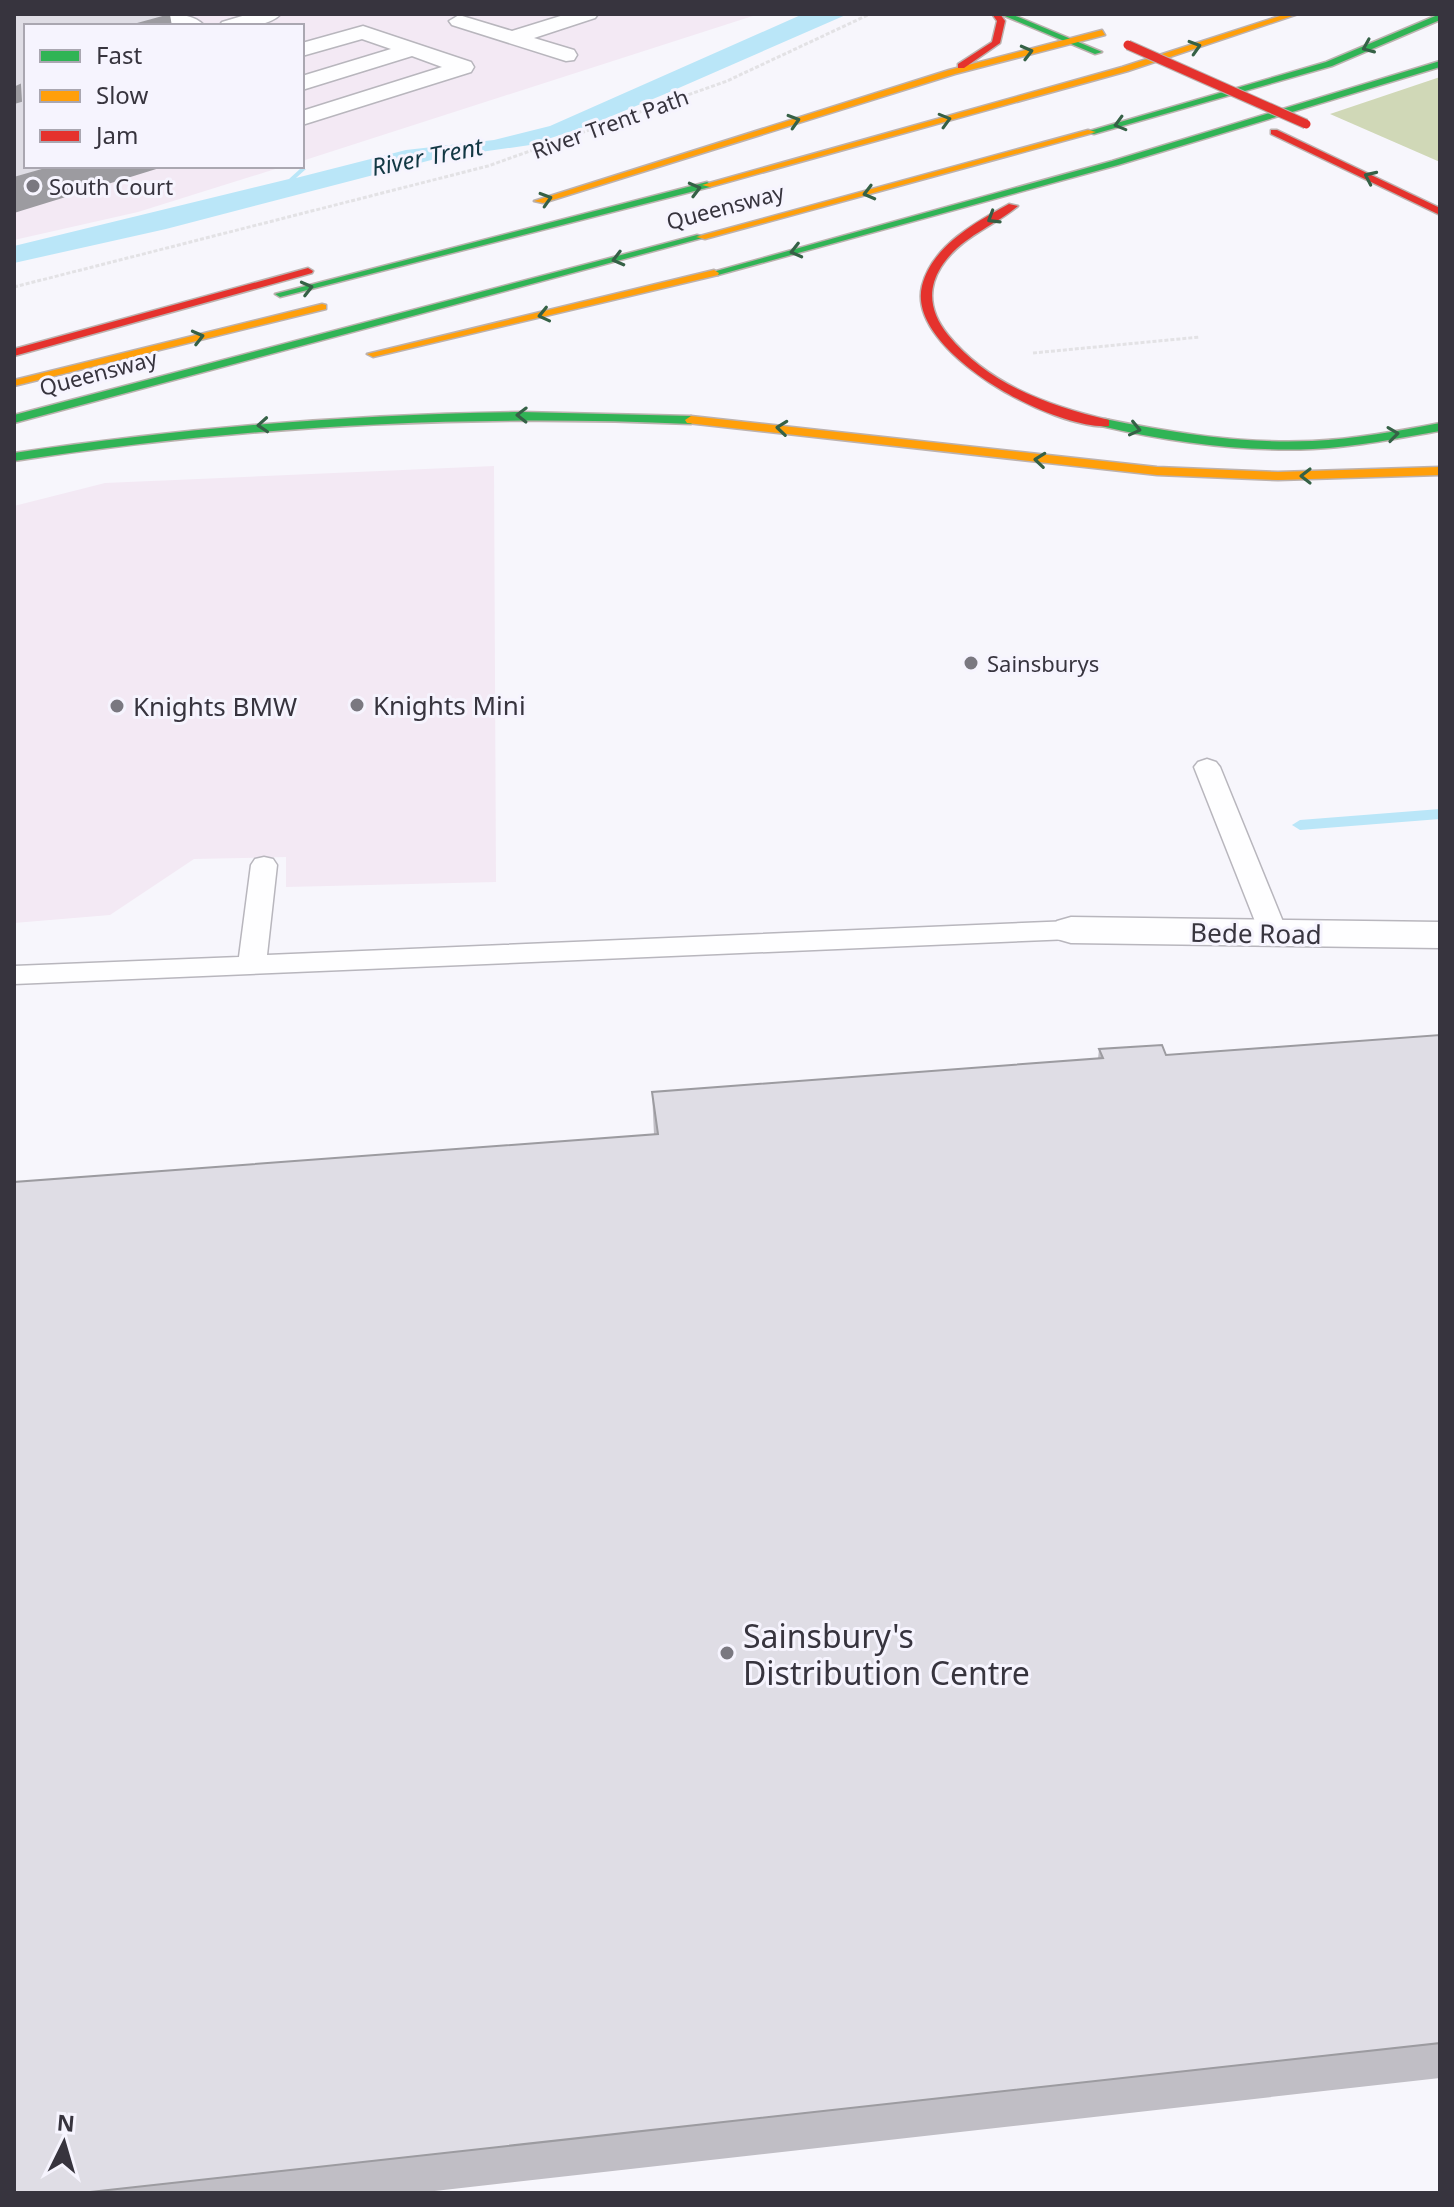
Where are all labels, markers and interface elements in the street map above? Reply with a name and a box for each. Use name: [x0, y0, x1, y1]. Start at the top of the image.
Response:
legend: [24, 24, 304, 168]
one-way arrow: [1362, 37, 1376, 54]
text: Fast: [96, 38, 142, 71]
one-way arrow: [1187, 41, 1201, 57]
one-way arrow: [1019, 45, 1033, 61]
text: Slow: [96, 78, 148, 111]
street label: River Trent Path: [528, 81, 692, 165]
one-way arrow: [938, 113, 952, 129]
one-way arrow: [787, 114, 801, 130]
one-way arrow: [1114, 115, 1127, 131]
text: Jam: [94, 118, 138, 151]
water label: River Trent: [369, 129, 486, 183]
place label: South Court: [49, 171, 173, 201]
one-way arrow: [1364, 171, 1379, 187]
street label: Queensway: [663, 176, 788, 236]
marker: South Court: [24, 177, 42, 195]
one-way arrow: [687, 182, 701, 198]
one-way arrow: [863, 183, 877, 200]
one-way arrow: [539, 192, 552, 208]
one-way arrow: [987, 209, 1002, 224]
one-way arrow: [790, 242, 804, 259]
one-way arrow: [611, 250, 625, 267]
one-way arrow: [300, 280, 314, 297]
one-way arrow: [538, 306, 552, 323]
one-way arrow: [191, 330, 205, 347]
street label: Queensway: [36, 342, 161, 402]
one-way arrow: [515, 406, 528, 423]
one-way arrow: [256, 416, 269, 433]
one-way arrow: [775, 420, 788, 437]
one-way arrow: [1127, 420, 1141, 437]
one-way arrow: [1386, 426, 1400, 443]
one-way arrow: [1033, 452, 1046, 469]
one-way arrow: [1299, 468, 1312, 485]
place label: Sainsburys: [987, 648, 1099, 678]
marker: Sainsburys: [962, 654, 980, 672]
place label: Knights Mini: [373, 687, 526, 723]
place label: Knights BMW: [133, 688, 297, 724]
marker: Knights Mini: [348, 696, 366, 714]
marker: Knights BMW: [108, 697, 126, 715]
street label: Bede Road: [1190, 914, 1322, 952]
place label: Sainsbury's Distribution Centre: [743, 1614, 1030, 1694]
marker: Sainsbury's Distribution Centre: [718, 1644, 736, 1662]
north arrow: [24, 2103, 104, 2183]
text: N: [56, 2106, 76, 2138]

